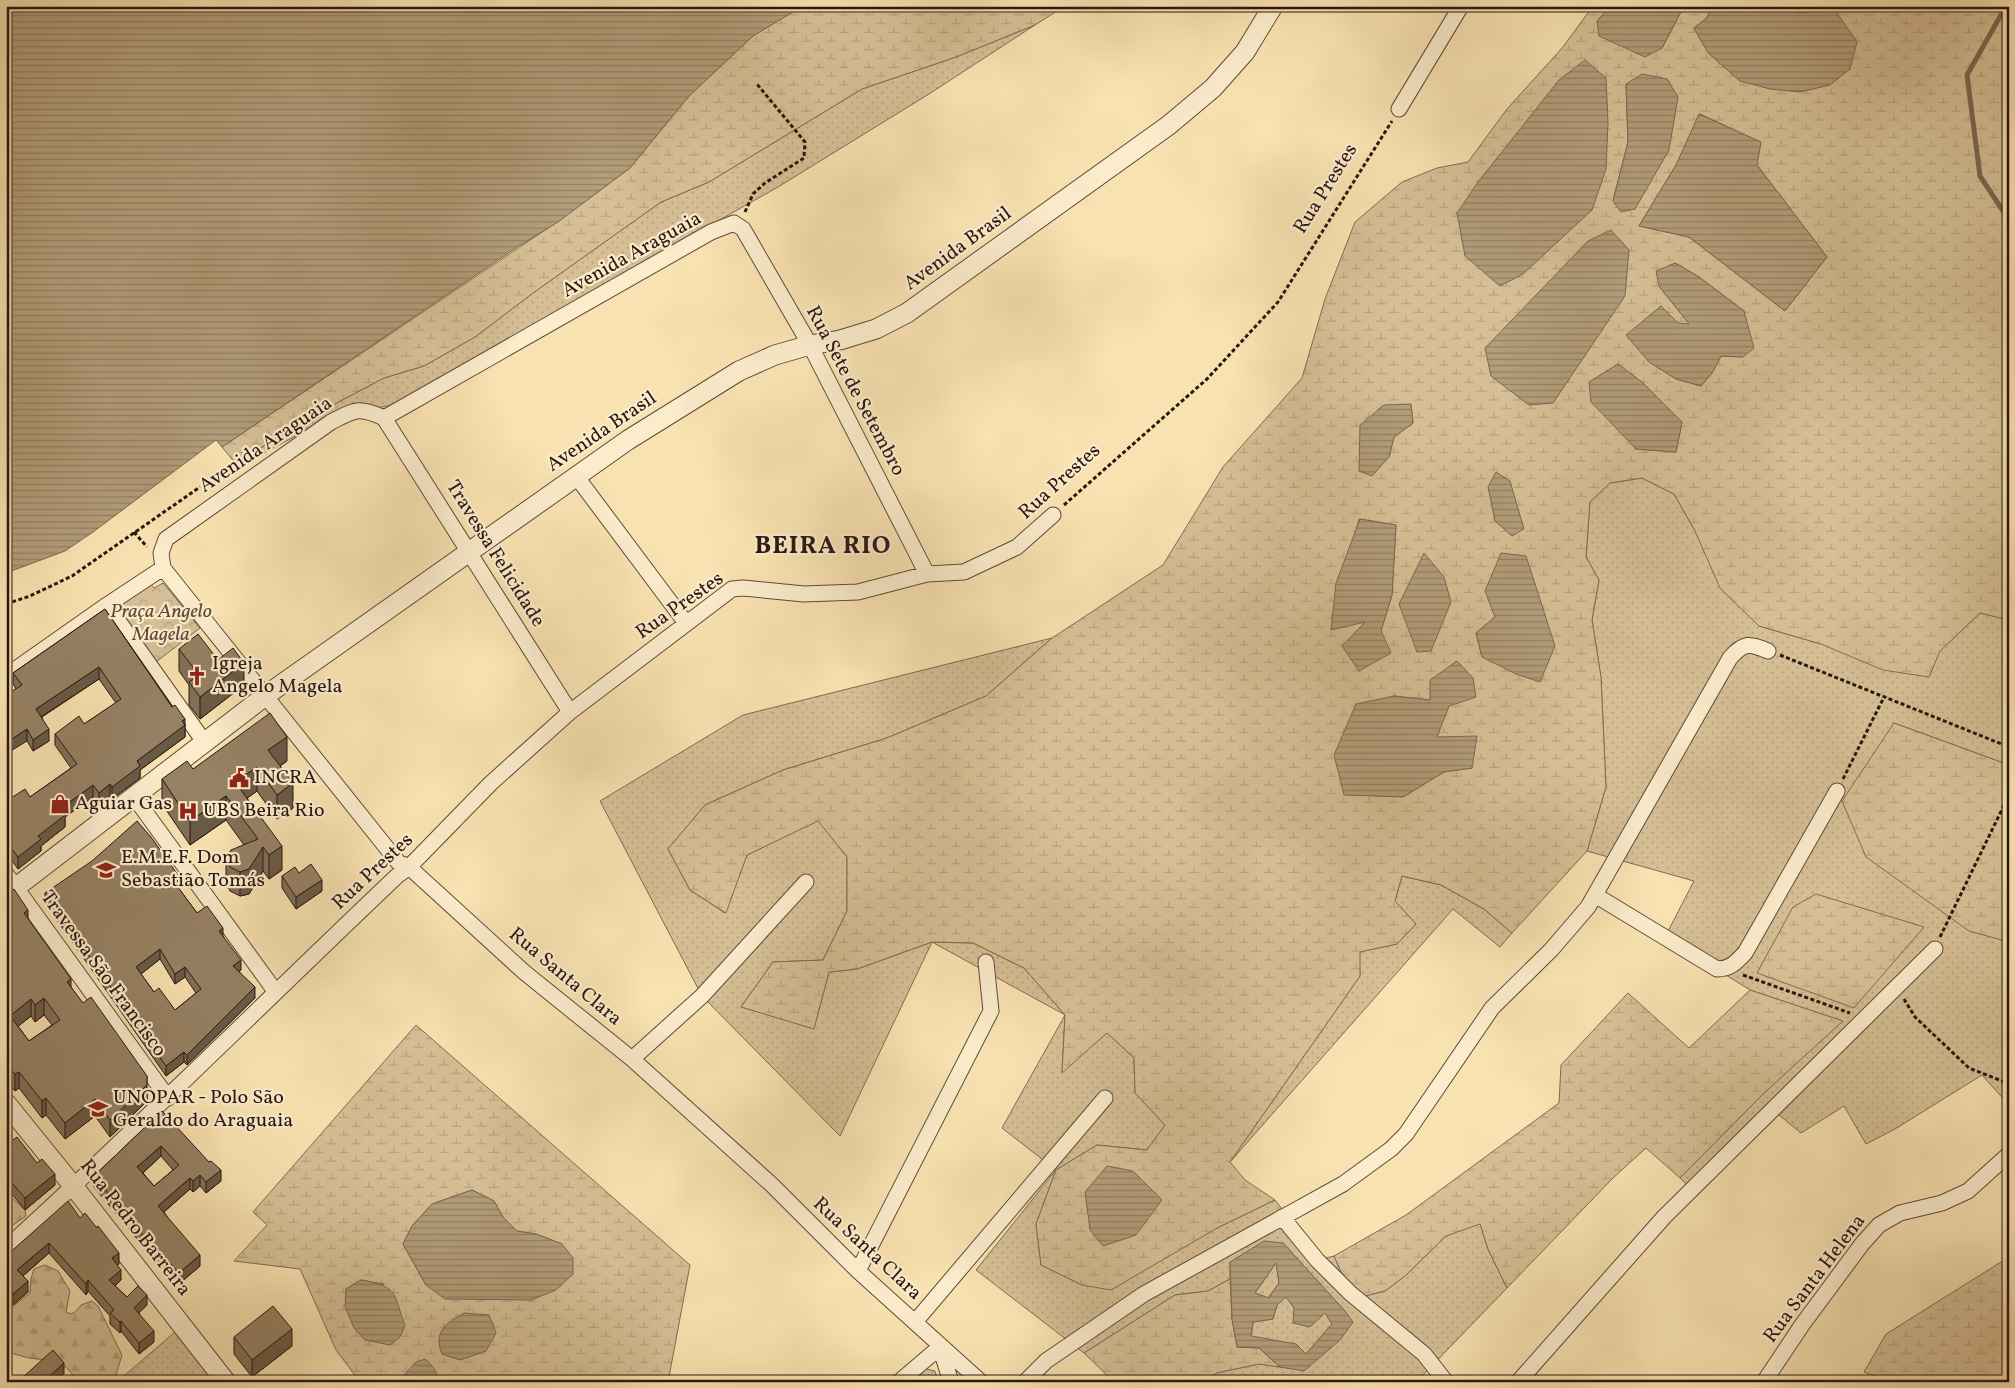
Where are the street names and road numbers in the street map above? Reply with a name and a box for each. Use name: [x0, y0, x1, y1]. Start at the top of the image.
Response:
street label: Rua Prestes: [1287, 138, 1365, 240]
street label: Avenida Brasil: [898, 200, 1018, 298]
street label: Avenida Araguaia: [557, 205, 707, 305]
street label: Rua Sete de Setembro: [798, 301, 912, 481]
street label: Avenida Brasil: [541, 385, 663, 479]
street label: Avenida Araguaia: [194, 390, 338, 500]
street label: Rua Prestes: [1013, 438, 1107, 526]
street label: Travessa Felicidade: [439, 475, 551, 633]
street label: Rua Prestes: [630, 565, 730, 647]
street label: Rua Prestes: [326, 827, 420, 917]
street label: Travessa São Francisco: [33, 885, 173, 1063]
street label: Rua Santa Clara: [502, 921, 628, 1033]
street label: Rua Pedro Barreira: [73, 1154, 197, 1302]
street label: Rua Santa Clara: [806, 1191, 928, 1307]
street label: Rua Santa Helena: [1757, 1209, 1873, 1349]

